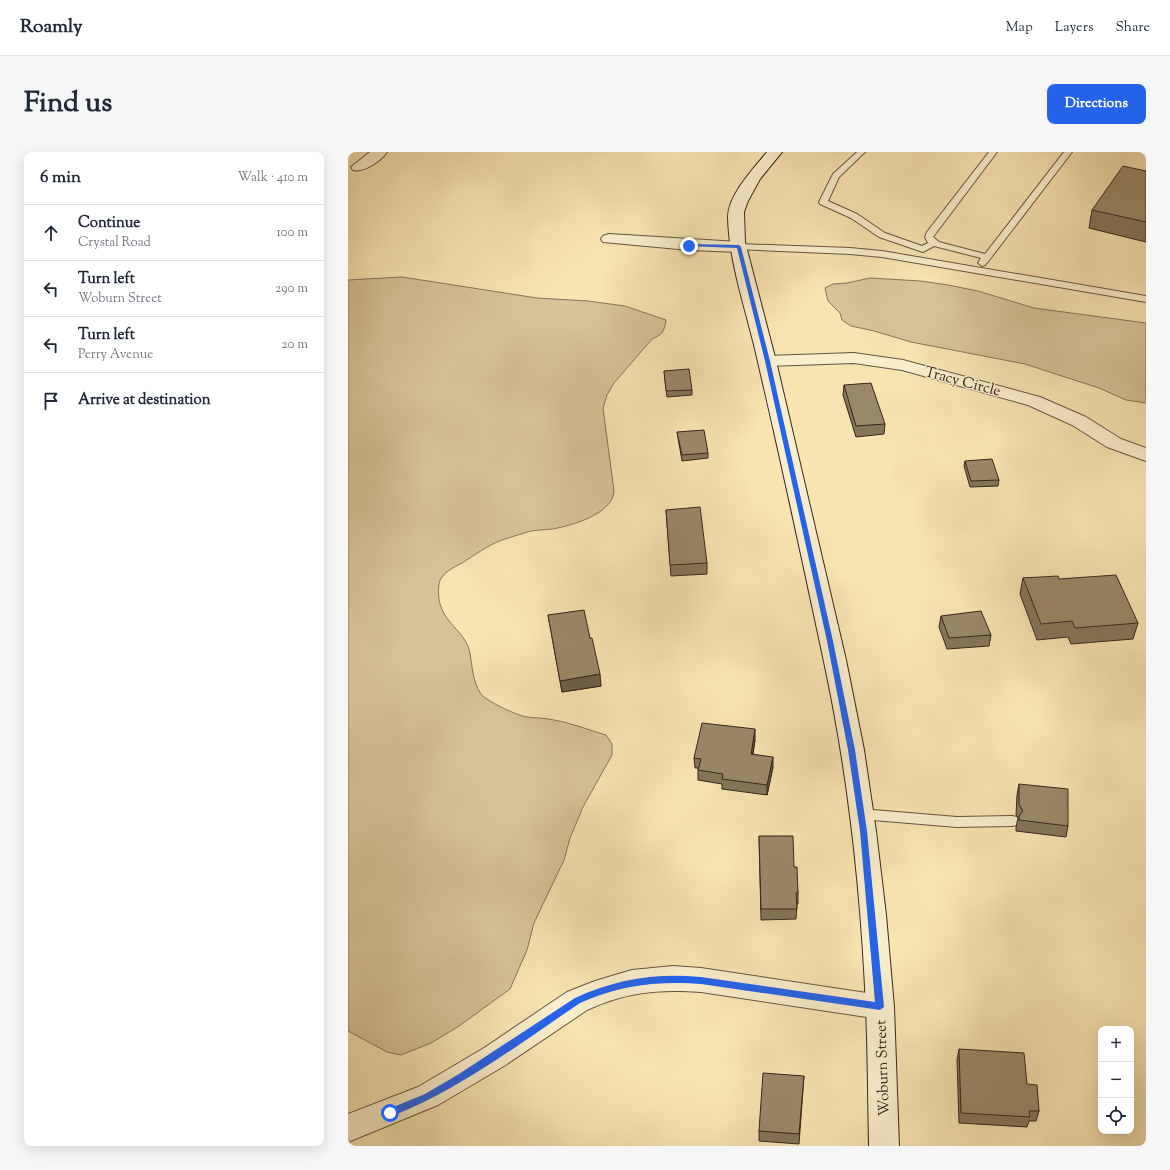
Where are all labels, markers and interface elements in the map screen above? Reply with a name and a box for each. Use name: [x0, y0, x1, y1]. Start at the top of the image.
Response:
text: Roamly: [20, 14, 83, 41]
text: Map: [1006, 18, 1033, 38]
text: Layers: [1055, 18, 1093, 38]
text: Share: [1115, 18, 1150, 38]
text: Find us: [24, 84, 112, 124]
button: Directions: [1047, 84, 1146, 124]
text: 6 min: [40, 166, 81, 190]
text: Walk · 410 m: [237, 169, 308, 187]
text: Continue: [78, 213, 140, 234]
icon: ahead: [40, 222, 62, 244]
text: 100 m: [276, 224, 308, 242]
text: Crystal Road: [78, 234, 151, 252]
route end: [680, 237, 698, 255]
text: Turn left: [78, 269, 135, 290]
icon: left: [40, 278, 62, 300]
text: 290 m: [275, 280, 308, 298]
text: Woburn Street: [78, 290, 162, 308]
text: Turn left: [78, 325, 135, 346]
icon: left: [40, 334, 62, 356]
text: 20 m: [282, 336, 308, 354]
text: Perry Avenue: [78, 346, 153, 364]
street label: Tracy Circle: [922, 362, 1003, 403]
icon: arrive: [40, 390, 62, 412]
text: Arrive at destination: [78, 390, 211, 411]
street label: Woburn Street: [871, 1019, 896, 1117]
map controls: [1098, 1026, 1134, 1134]
button: +: [1098, 1026, 1134, 1062]
button: −: [1098, 1062, 1134, 1098]
button: locate: [1098, 1098, 1134, 1134]
route start: [381, 1104, 399, 1122]

